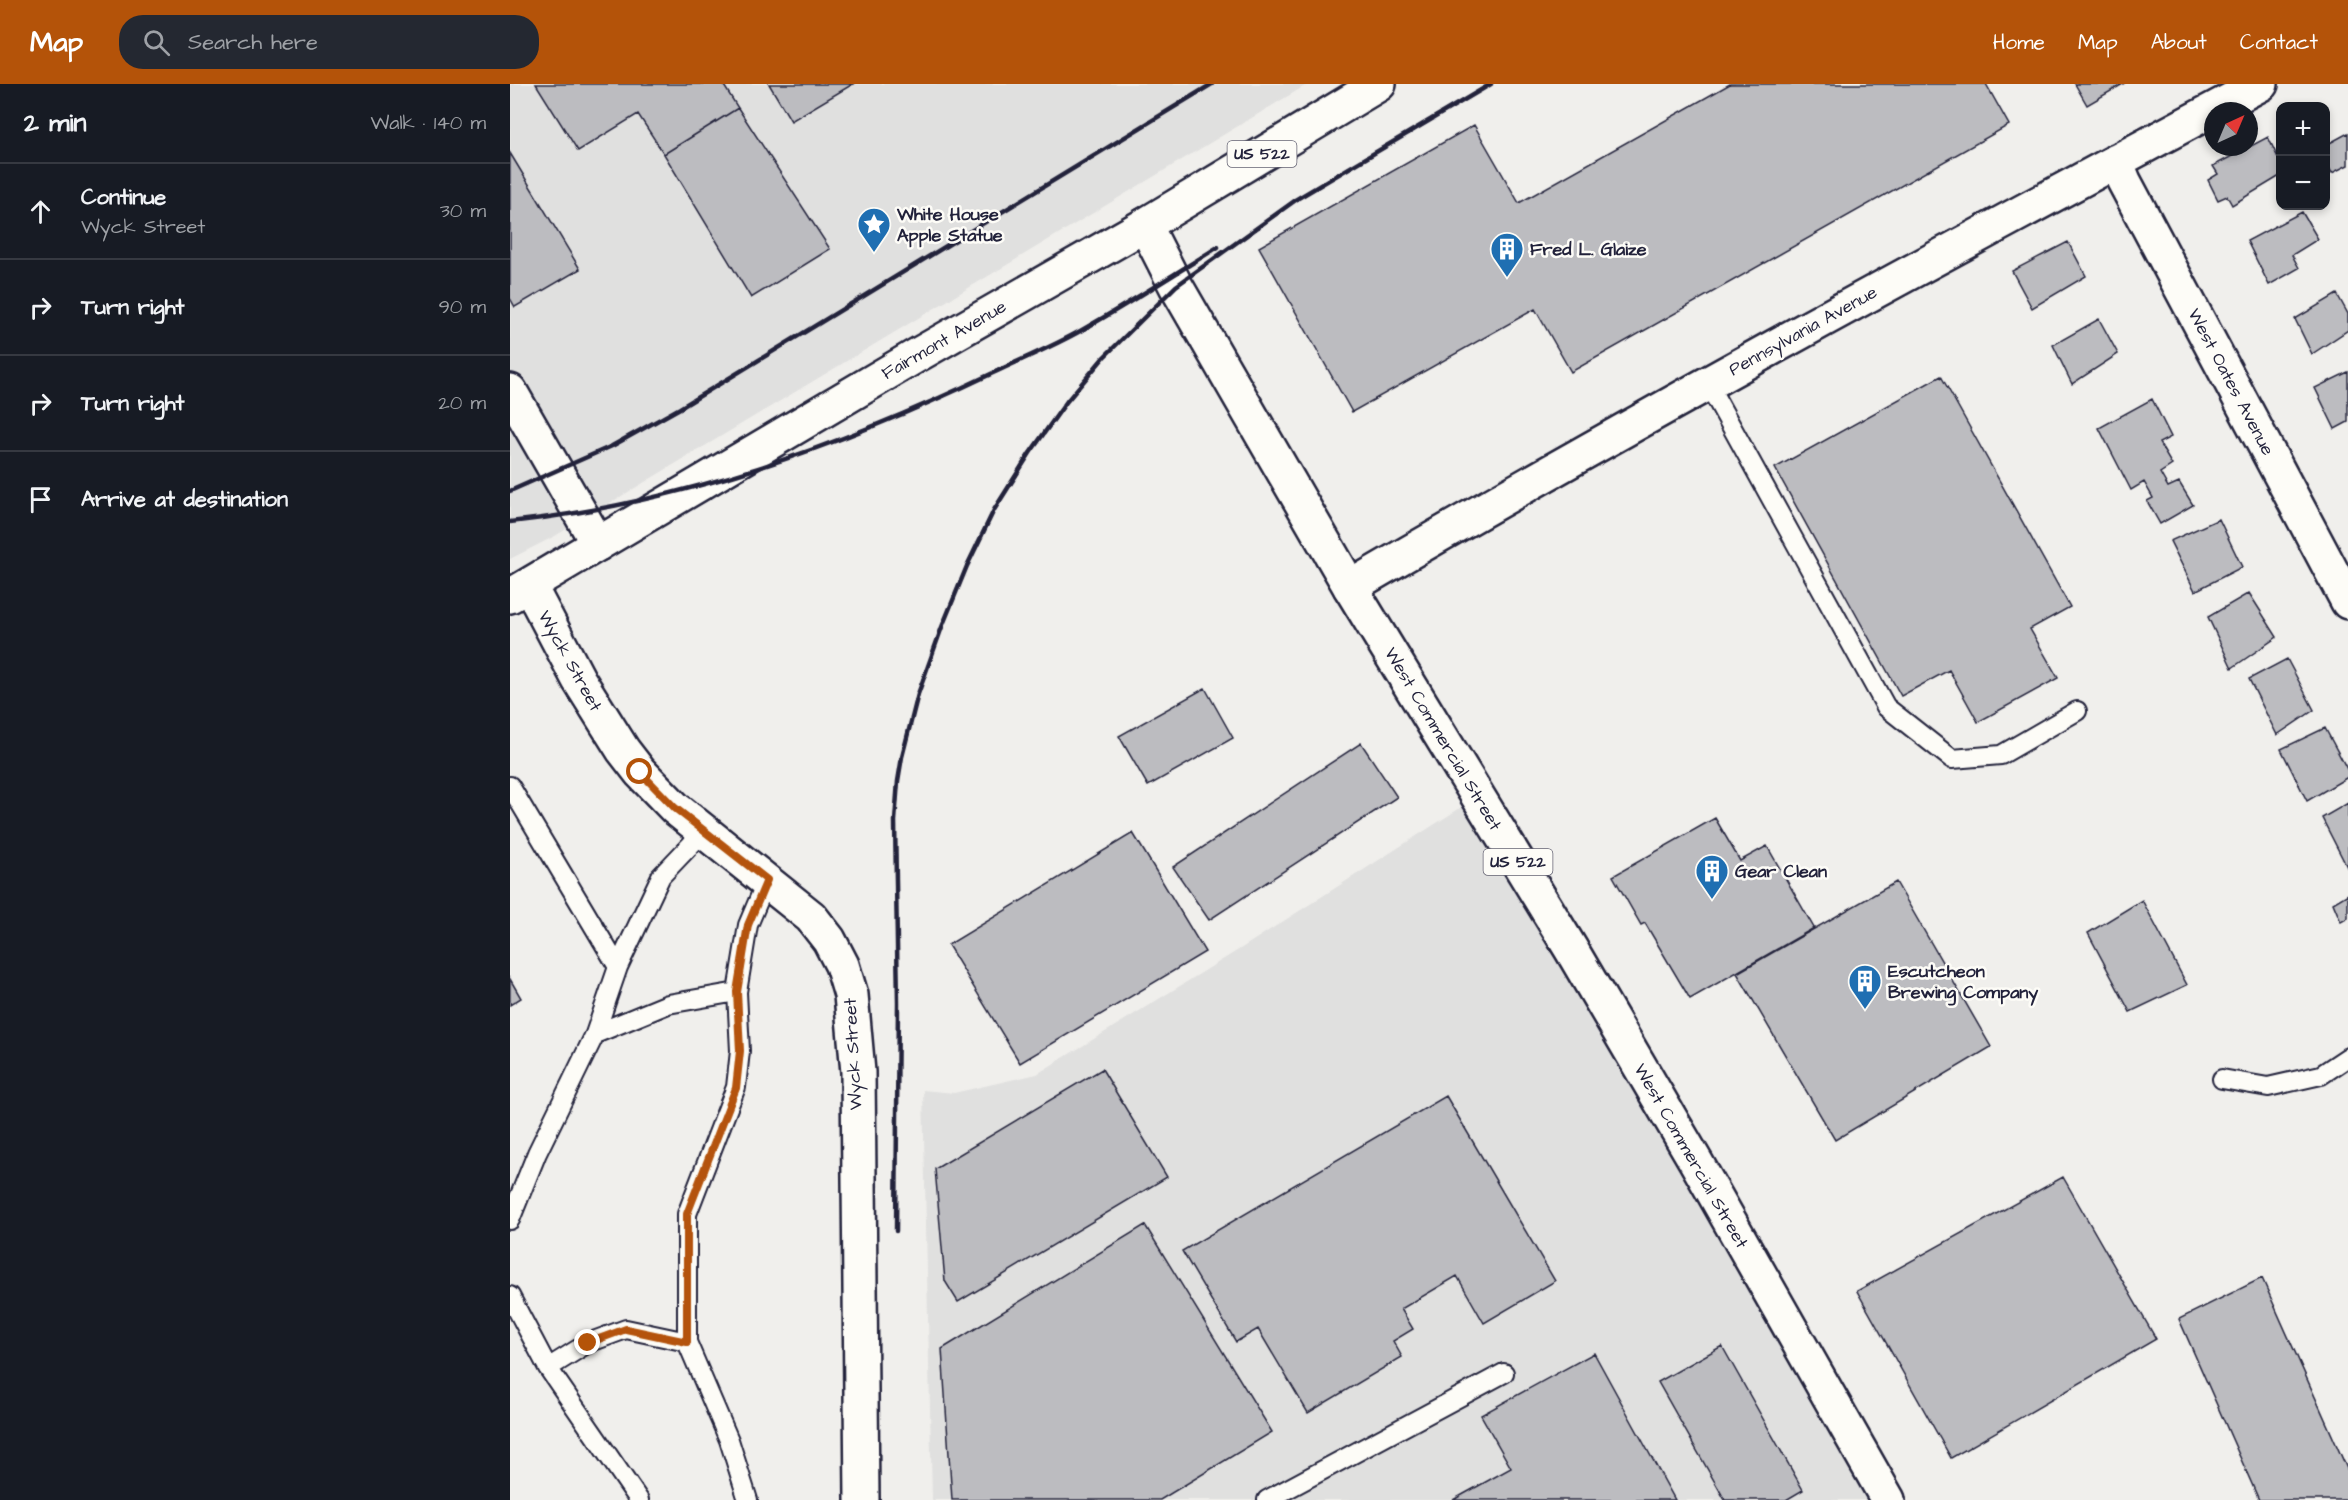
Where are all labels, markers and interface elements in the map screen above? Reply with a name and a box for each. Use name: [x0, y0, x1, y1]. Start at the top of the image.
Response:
search box: [119, 15, 539, 69]
text: Map: [30, 23, 83, 62]
icon: search: [140, 26, 173, 59]
text: Search here: [188, 27, 318, 58]
text: Home: [1993, 28, 2045, 57]
text: Map: [2078, 28, 2118, 57]
text: About: [2151, 28, 2207, 57]
text: Contact: [2240, 28, 2318, 57]
north arrow: [2204, 102, 2258, 156]
map controls: [2276, 102, 2330, 210]
button: +: [2276, 102, 2330, 156]
text: 2 min: [24, 105, 86, 141]
text: Walk · 140 m: [370, 109, 486, 137]
road number: US 522: [1228, 141, 1296, 167]
button: −: [2276, 156, 2330, 210]
text: Continue: [81, 182, 166, 213]
icon: ahead: [24, 195, 57, 228]
text: 30 m: [440, 197, 486, 225]
place label: White House Apple Statue: [896, 202, 1003, 248]
place icon: White House Apple Statue: [856, 206, 892, 253]
text: Wyck Street: [81, 213, 205, 241]
building icon: Fred L. Glaize: [1489, 231, 1525, 278]
place label: Fred L. Glaize: [1530, 237, 1647, 262]
street label: Pennsylvania Avenue: [1724, 280, 1882, 383]
icon: right: [24, 291, 57, 324]
text: Turn right: [81, 292, 184, 323]
text: 90 m: [438, 293, 486, 321]
street label: Fairmont Avenue: [877, 294, 1011, 386]
street label: West Oates Avenue: [2182, 304, 2280, 460]
icon: right: [24, 387, 57, 420]
text: Turn right: [81, 388, 184, 419]
text: 20 m: [438, 389, 486, 417]
icon: arrive: [24, 483, 57, 516]
text: Arrive at destination: [81, 484, 288, 515]
street label: Wyck Street: [531, 606, 608, 717]
street label: West Commercial Street: [1378, 643, 1508, 836]
route start: [626, 758, 652, 784]
road number: US 522: [1484, 849, 1552, 875]
building icon: Gear Clean: [1694, 853, 1730, 900]
place label: Gear Clean: [1735, 859, 1827, 884]
place label: Escutcheon Brewing Company: [1888, 959, 2038, 1006]
building icon: Escutcheon Brewing Company: [1847, 963, 1883, 1010]
street label: Wyck Street: [838, 997, 869, 1111]
street label: West Commercial Street: [1628, 1059, 1755, 1254]
route end: [574, 1329, 600, 1355]

